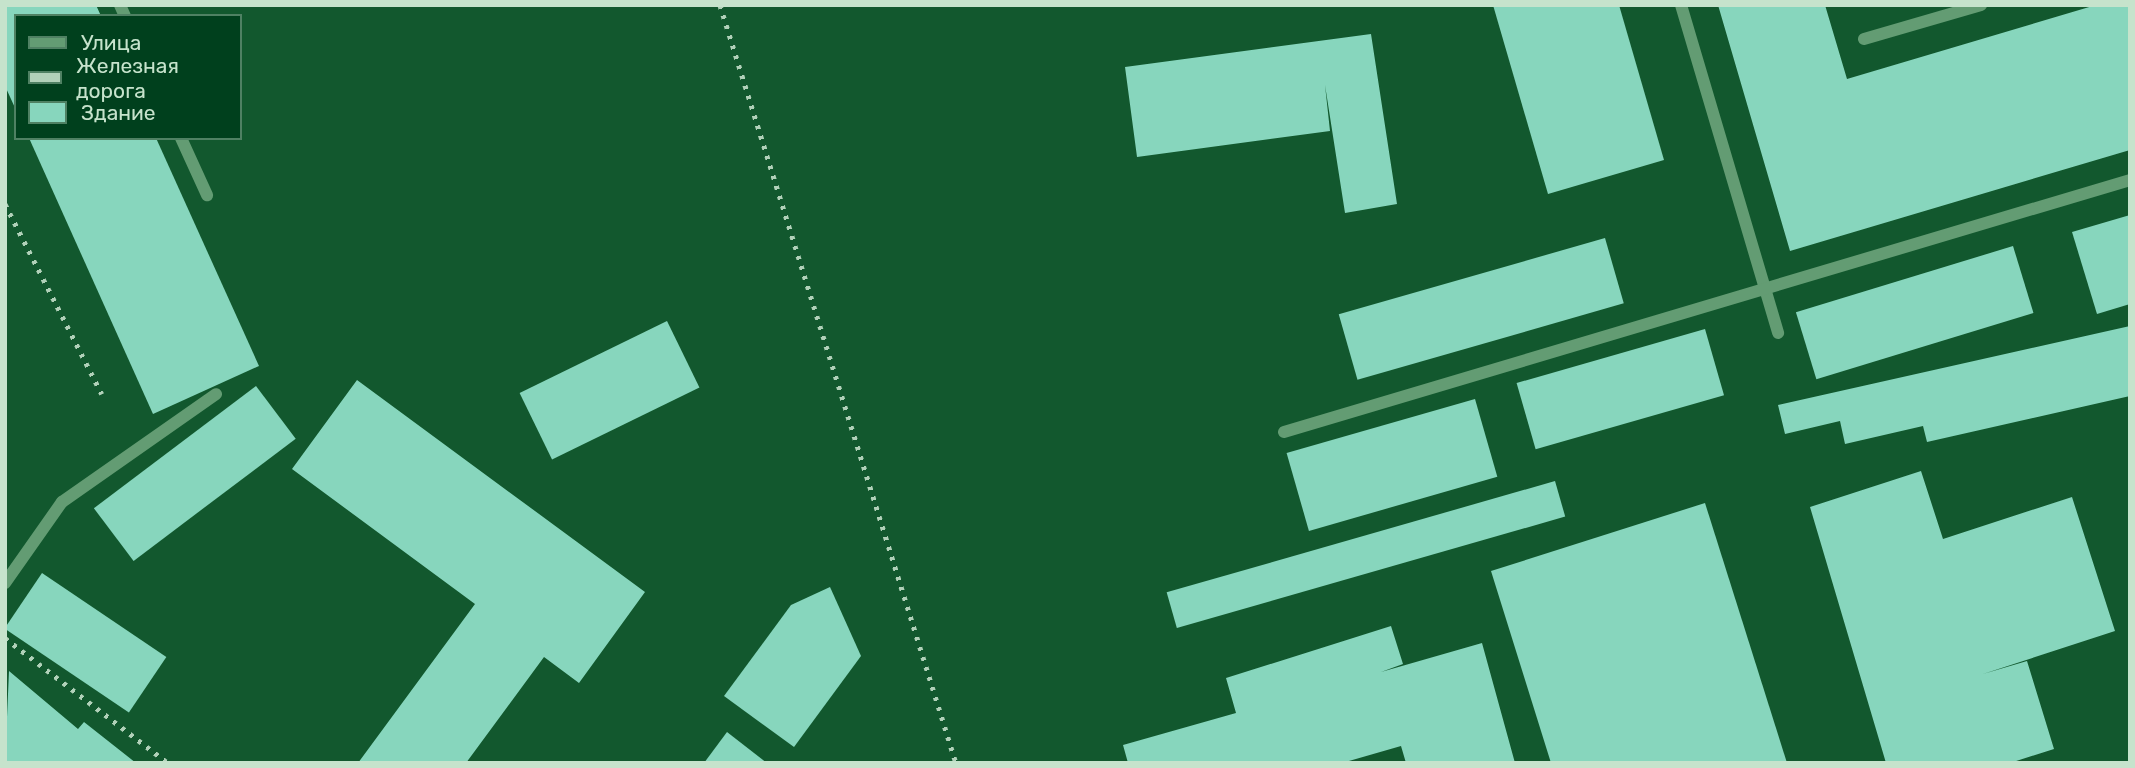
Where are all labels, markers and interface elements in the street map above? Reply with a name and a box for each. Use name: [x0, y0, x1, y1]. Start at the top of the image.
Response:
legend: [14, 14, 242, 140]
text: Улица: [81, 30, 141, 55]
text: Железная дорога: [76, 53, 179, 103]
text: Здание: [81, 100, 156, 125]

